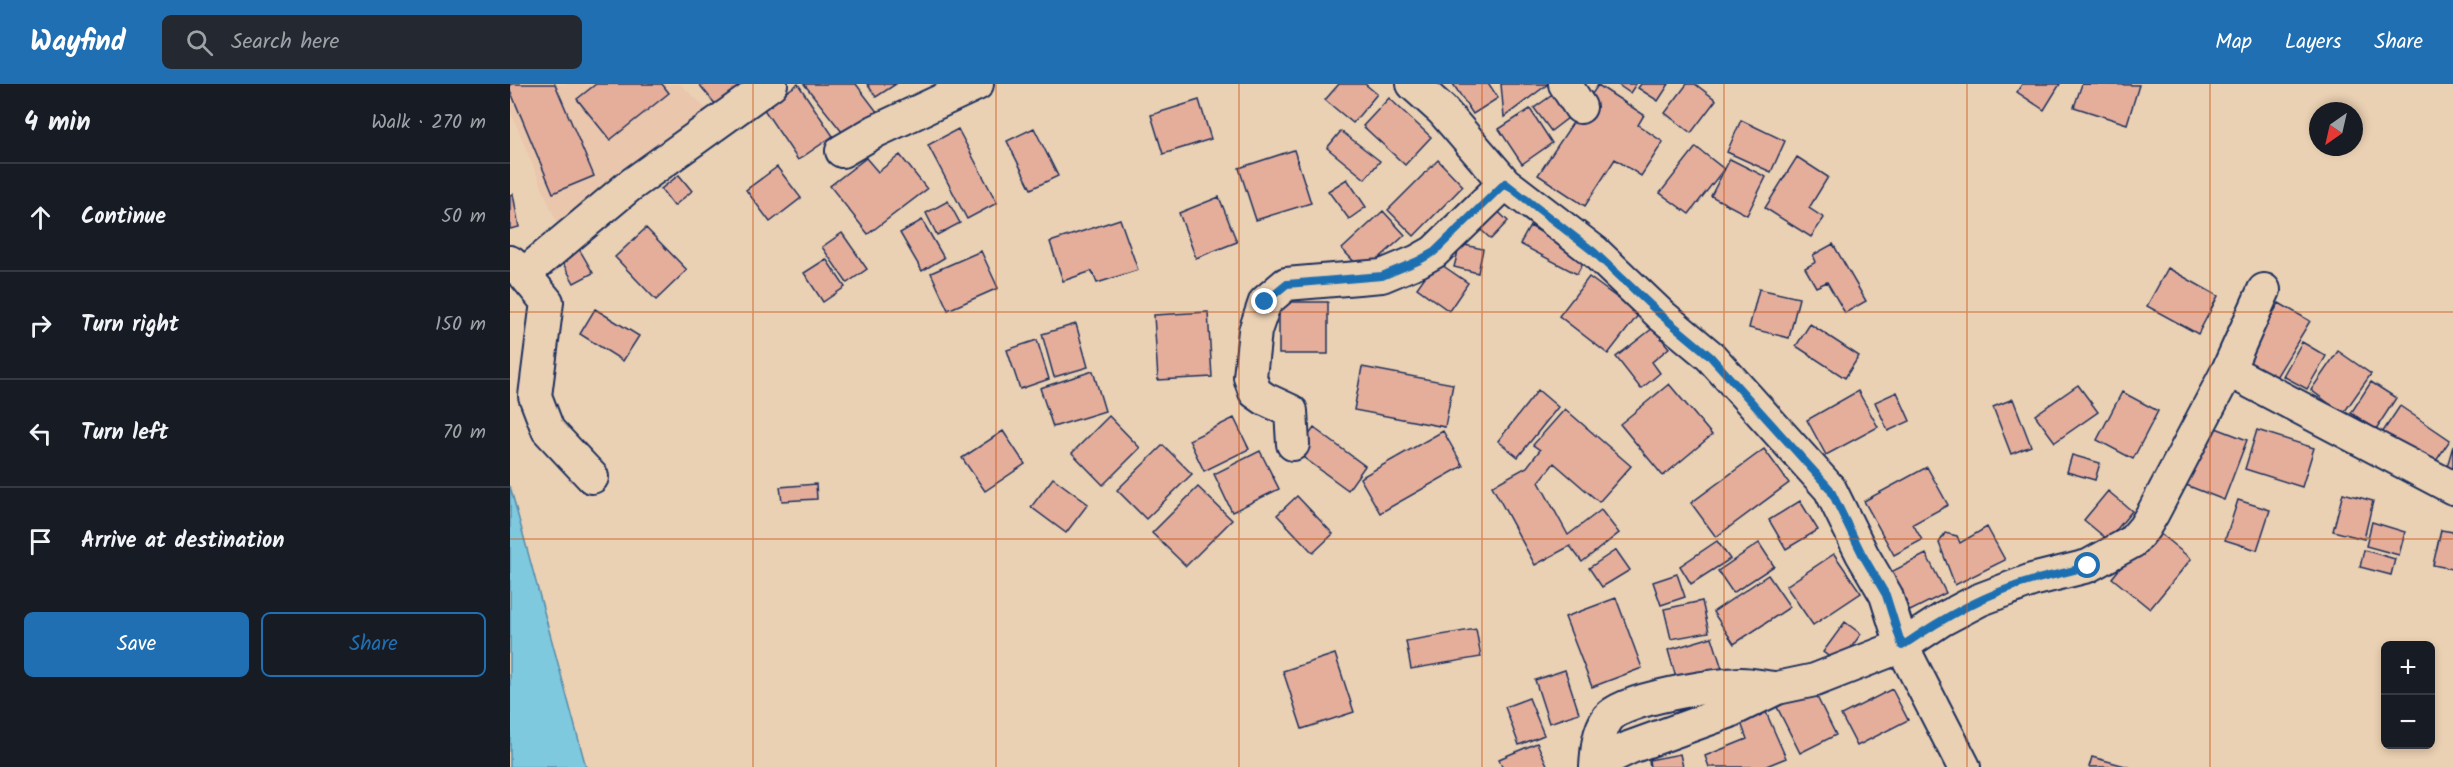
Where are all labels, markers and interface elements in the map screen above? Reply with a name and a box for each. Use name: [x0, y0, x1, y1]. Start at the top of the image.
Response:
search box: [162, 15, 582, 69]
text: Wayfind: [30, 20, 126, 65]
text: Search here: [231, 25, 339, 60]
icon: search: [183, 26, 216, 59]
text: Map: [2215, 26, 2252, 59]
text: Layers: [2285, 26, 2341, 59]
text: Share: [2374, 26, 2423, 59]
text: 4 min: [24, 102, 91, 144]
north arrow: [2309, 102, 2363, 156]
text: Walk · 270 m: [371, 107, 486, 139]
text: Continue: [81, 200, 166, 235]
icon: ahead: [24, 201, 57, 234]
text: 50 m: [441, 201, 486, 233]
route end: [1251, 288, 1277, 314]
text: Turn right: [81, 308, 179, 343]
icon: right: [24, 309, 57, 342]
text: 150 m: [435, 309, 486, 341]
text: Turn left: [81, 416, 168, 451]
icon: left: [24, 417, 57, 450]
text: 70 m: [443, 417, 486, 449]
text: Arrive at destination: [81, 524, 284, 559]
icon: arrive: [24, 525, 57, 558]
route start: [2074, 552, 2100, 578]
button: Save: [24, 612, 249, 677]
button: Share: [261, 612, 486, 677]
map controls: [2381, 641, 2435, 749]
button: +: [2381, 641, 2435, 695]
button: −: [2381, 695, 2435, 749]

